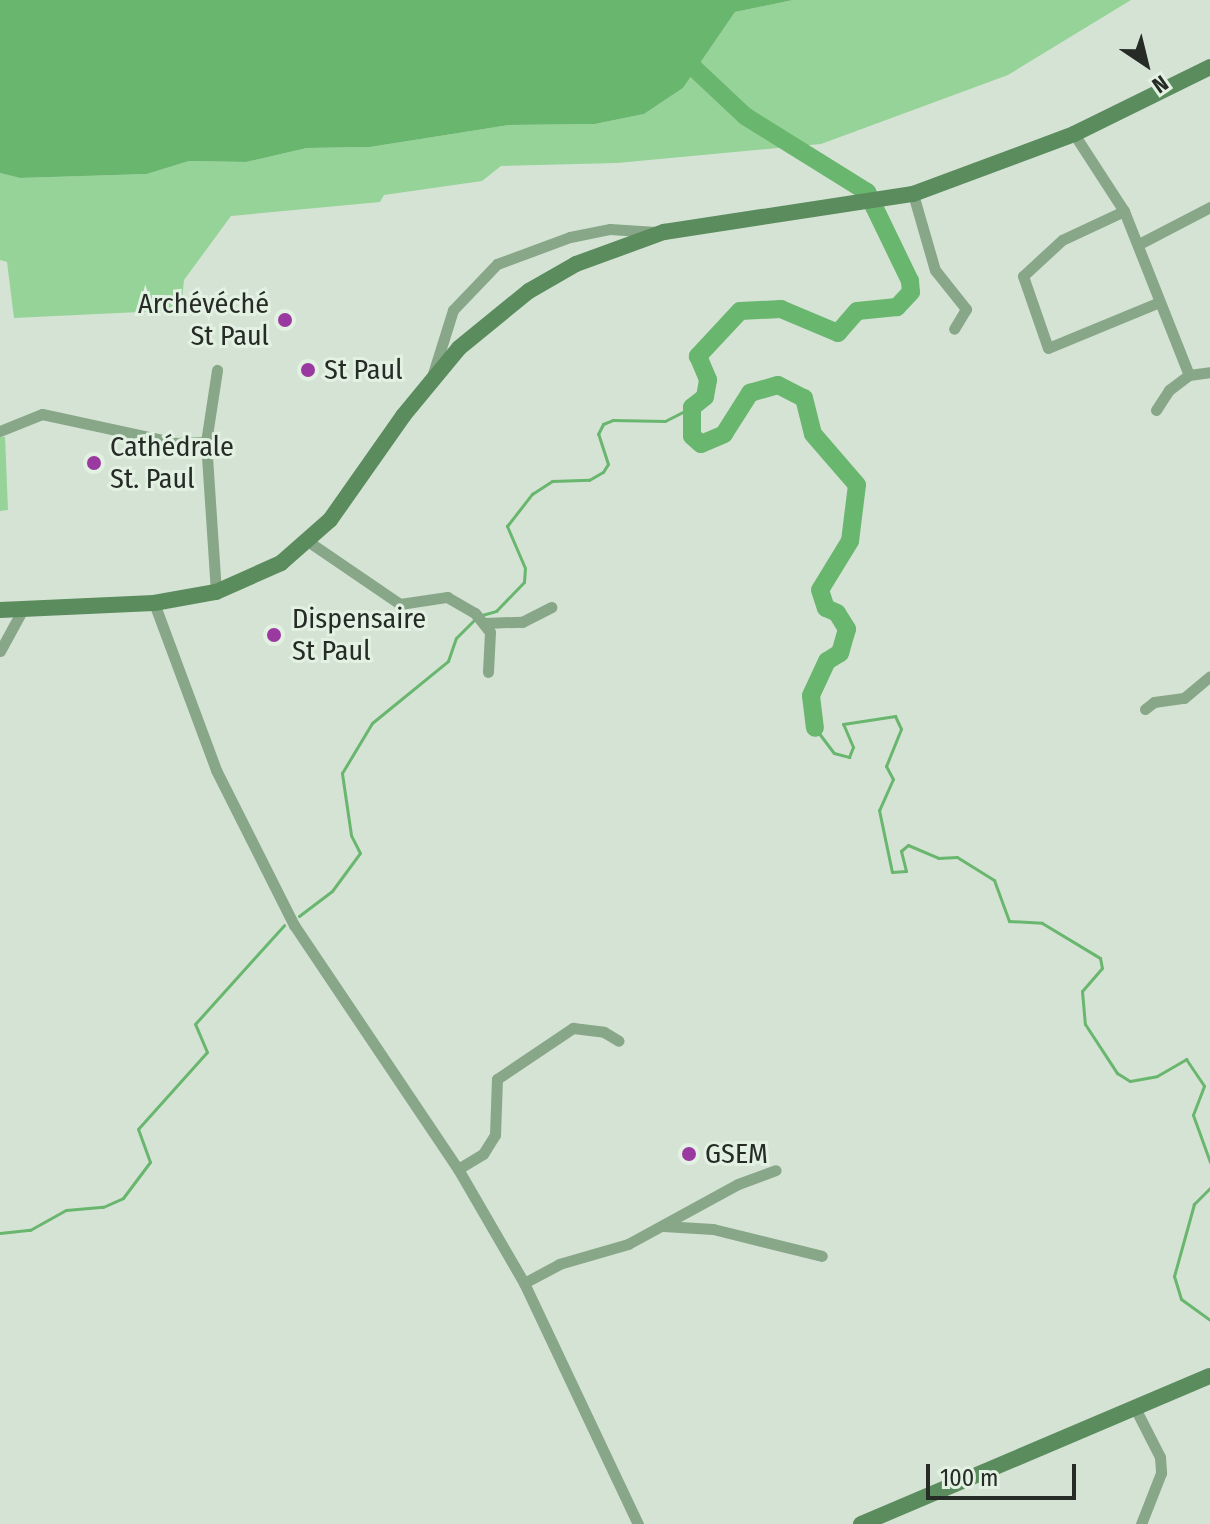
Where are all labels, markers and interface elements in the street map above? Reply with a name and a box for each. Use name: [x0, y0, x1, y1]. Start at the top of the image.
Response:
north arrow: [1106, 24, 1186, 104]
text: N: [1147, 69, 1173, 99]
place label: Archévéché St Paul: [138, 287, 269, 353]
marker: Archévéché St Paul: [276, 311, 294, 329]
place label: St Paul: [324, 353, 403, 387]
marker: St Paul: [299, 361, 317, 379]
place label: Cathédrale St. Paul: [110, 430, 234, 496]
marker: Cathédrale St. Paul: [85, 454, 103, 472]
place label: Dispensaire St Paul: [292, 602, 426, 668]
marker: Dispensaire St Paul: [263, 624, 285, 646]
place label: GSEM: [705, 1137, 768, 1171]
marker: GSEM: [680, 1145, 698, 1163]
scale bar: [930, 1448, 1080, 1498]
text: 100 m: [940, 1464, 998, 1492]

